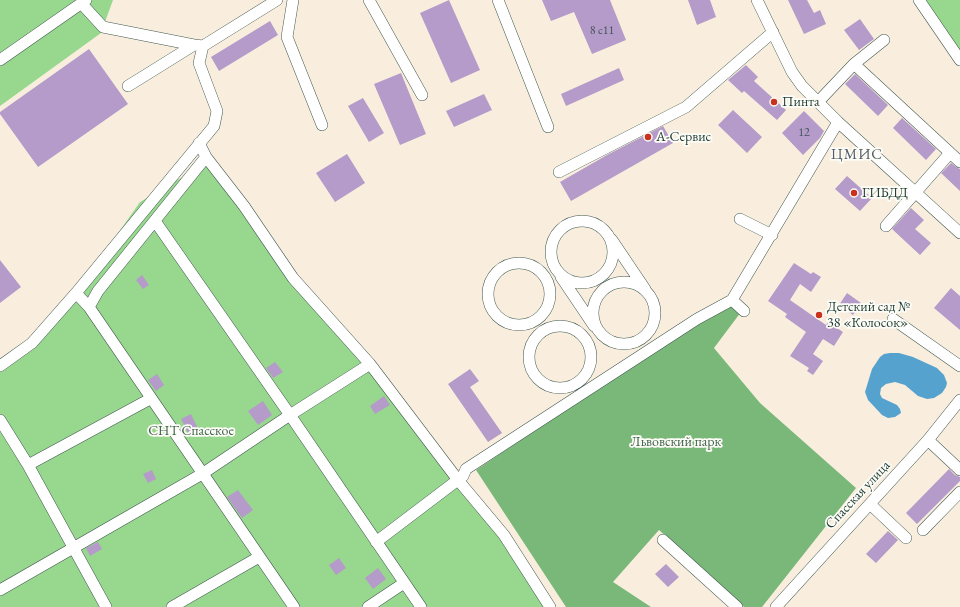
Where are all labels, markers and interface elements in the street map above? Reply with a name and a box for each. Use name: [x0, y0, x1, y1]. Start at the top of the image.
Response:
house number: 8 с11: [590, 24, 614, 38]
place label: Пинта: [782, 94, 820, 110]
marker: Пинта: [769, 97, 779, 107]
house number: 12: [798, 126, 810, 140]
place label: A-Сервис: [656, 129, 711, 145]
marker: A-Сервис: [643, 132, 653, 142]
district label: ЦМИС: [831, 146, 883, 164]
place label: ГИБДД: [862, 185, 908, 201]
marker: ГИБДД: [849, 188, 859, 198]
place label: Детский сад № 38 «Колосок»: [827, 299, 910, 332]
marker: Детский сад № 38 «Колосок»: [814, 310, 824, 320]
park label: СНТ Спасское: [148, 423, 234, 439]
park label: Львовский парк: [631, 434, 721, 450]
street label: Спасская улица: [822, 457, 894, 533]

